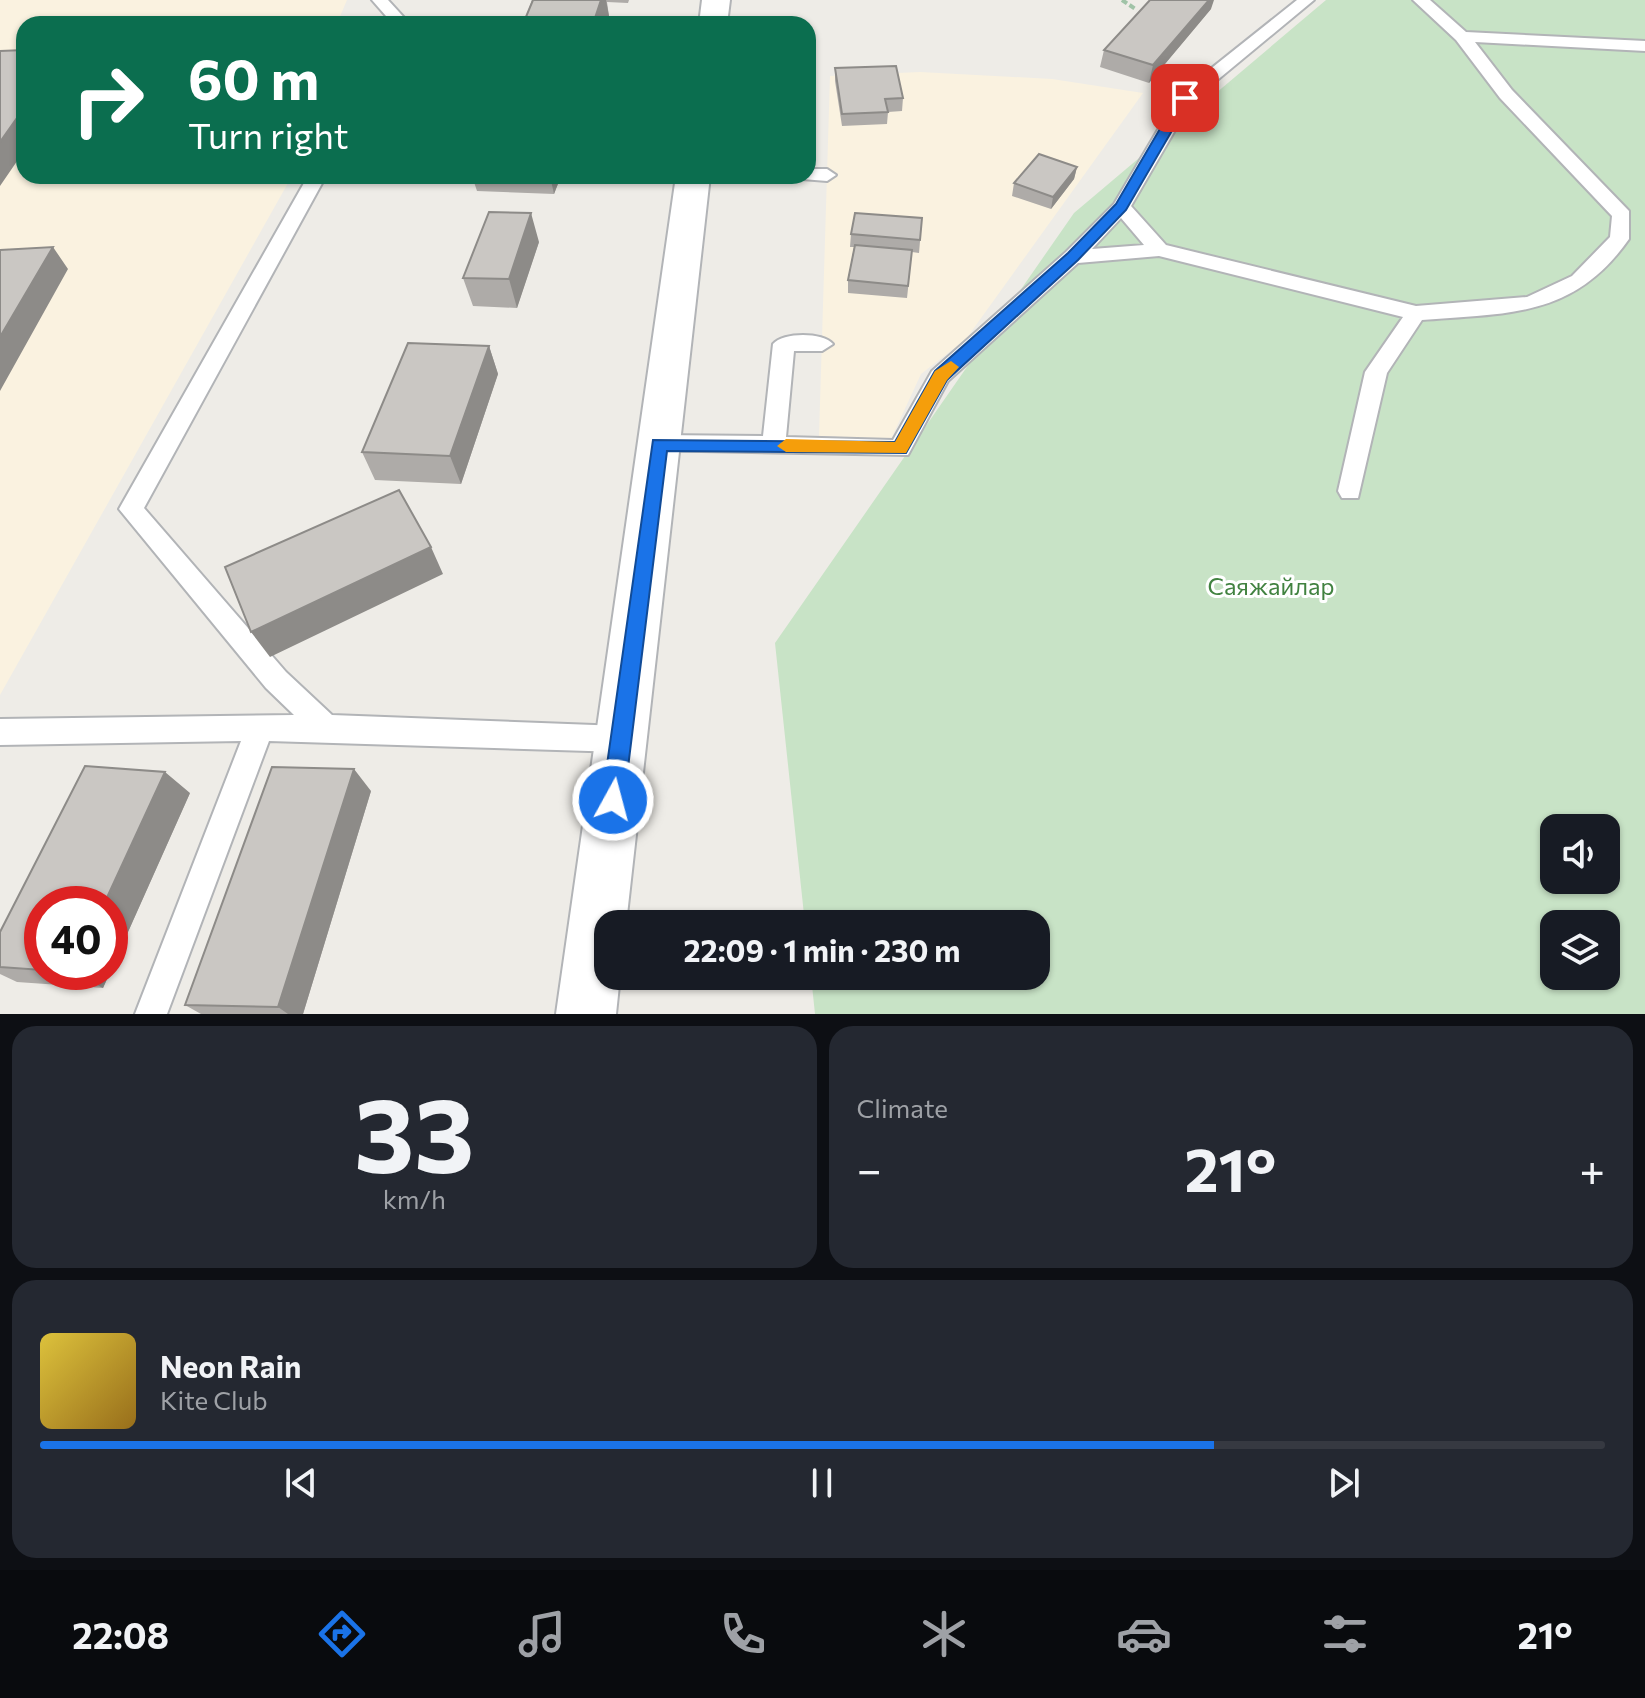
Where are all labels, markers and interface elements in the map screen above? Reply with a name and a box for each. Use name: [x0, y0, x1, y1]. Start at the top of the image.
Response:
text: 60 m: [188, 43, 319, 112]
icon: right: [56, 48, 160, 152]
pin: [1151, 64, 1219, 132]
icon: arrive: [1163, 76, 1207, 120]
text: Turn right: [188, 112, 349, 156]
park label: Саяжайлар: [1207, 571, 1335, 600]
position arrow: [571, 758, 655, 842]
map controls: [1540, 814, 1620, 990]
button: sound: [1540, 814, 1620, 894]
speed limit sign: 40: [24, 886, 128, 990]
button: layers: [1540, 910, 1620, 990]
text: 22:09 · 1 min · 230 m: [684, 931, 960, 968]
text: 33: [354, 1067, 475, 1194]
text: Climate: [857, 1092, 948, 1123]
text: 21°: [1184, 1131, 1276, 1204]
text: −: [857, 1141, 882, 1195]
text: +: [1579, 1141, 1605, 1195]
text: km/h: [383, 1183, 446, 1214]
text: Neon Rain: [160, 1347, 301, 1384]
text: Kite Club: [160, 1384, 268, 1415]
icon: previous: [279, 1461, 323, 1505]
icon: pause: [800, 1461, 844, 1505]
icon: next: [1322, 1461, 1366, 1505]
icon: directions: [314, 1606, 370, 1662]
icon: music: [514, 1606, 570, 1662]
icon: phone: [715, 1606, 771, 1662]
icon: climate: [916, 1606, 972, 1662]
icon: car: [1116, 1606, 1172, 1662]
icon: filters: [1317, 1606, 1373, 1662]
text: 22:08: [72, 1612, 169, 1656]
text: 21°: [1517, 1612, 1573, 1656]

